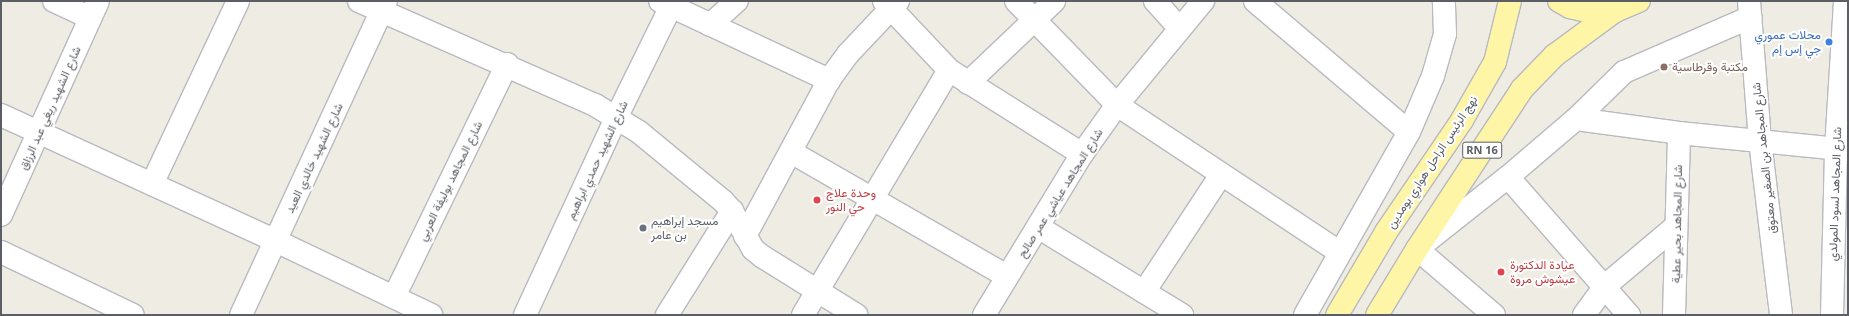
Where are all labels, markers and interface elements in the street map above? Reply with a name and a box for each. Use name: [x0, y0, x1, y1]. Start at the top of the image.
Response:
place label: محلات عموري جي إس إم: [1755, 28, 1821, 56]
marker: محلات عموري جي إس إم: [1824, 37, 1834, 47]
street label: شارع الشهيد ريغي عبد الرزاق: [16, 44, 84, 172]
place label: مكتبة وقرطاسية: [1672, 60, 1748, 74]
marker: مكتبة وقرطاسية: [1659, 62, 1669, 72]
street label: شارع المجاهد بن الصغير معتوق: [1749, 82, 1779, 234]
street label: نهج الرئيس الراحل هواري بومدين: [1384, 93, 1480, 231]
street label: شارع الشهيد حمدي ابراهيم: [563, 98, 631, 222]
street label: شارع الشهيد خالدي العيد: [282, 101, 346, 215]
street label: شارع المجاهد بوليفة العربي: [415, 119, 485, 243]
street label: شارع المجاهد عياشي عمر صالح: [1014, 126, 1106, 260]
street label: شارع المجاهد لسود المولدي: [1825, 127, 1845, 261]
road number: RN 16: [1462, 141, 1502, 159]
street label: شارع المجاهد بحير عطية: [1669, 165, 1685, 283]
place label: وحدة علاج حي النور: [826, 186, 876, 214]
marker: وحدة علاج حي النور: [811, 194, 823, 206]
place label: مسجد إبراهيم بن عامر: [651, 214, 718, 242]
marker: مسجد إبراهيم بن عامر: [638, 223, 648, 233]
place label: عيادة الدكتورة عيشوش مروة: [1510, 258, 1575, 286]
marker: عيادة الدكتورة عيشوش مروة: [1495, 266, 1507, 278]

